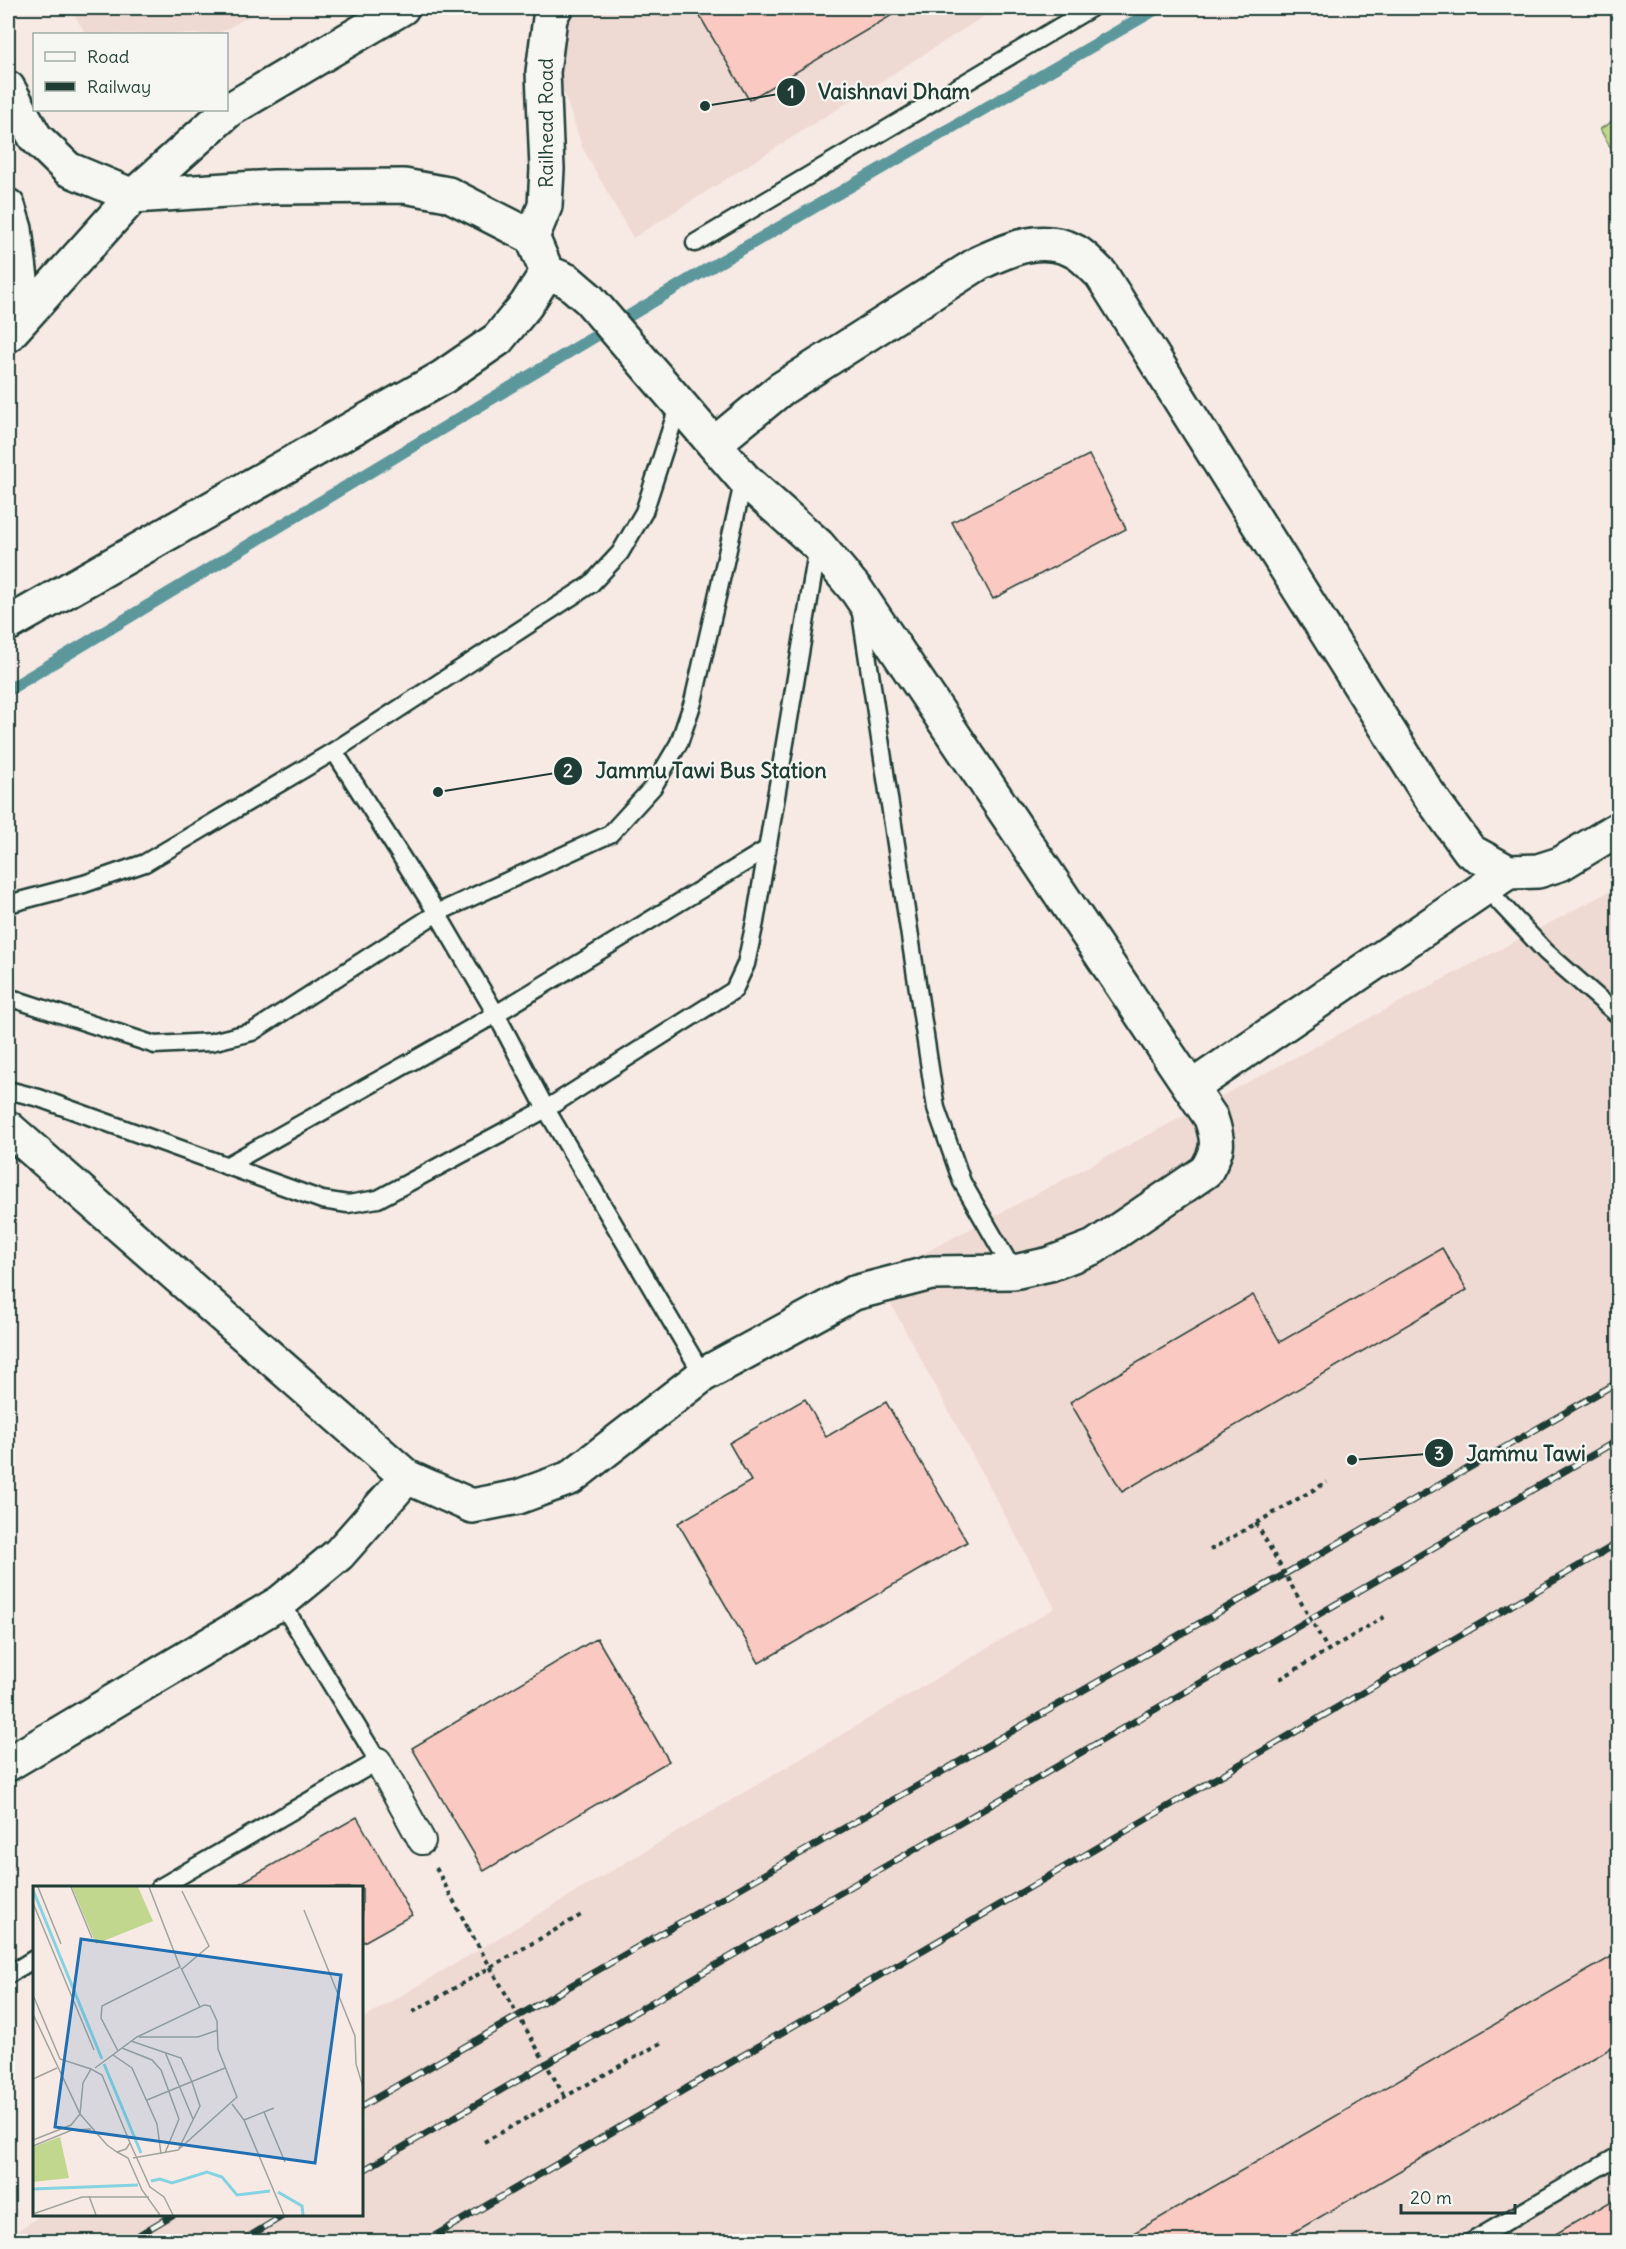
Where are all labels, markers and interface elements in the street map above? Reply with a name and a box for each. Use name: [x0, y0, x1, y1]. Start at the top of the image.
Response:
legend: [33, 33, 228, 111]
text: Road: [87, 45, 130, 68]
street label: Railhead Road: [533, 58, 558, 188]
callout: Vaishnavi Dham: [776, 72, 982, 111]
text: Railway: [87, 75, 151, 98]
text: Vaishnavi Dham: [818, 78, 971, 105]
text: 1: [787, 80, 795, 103]
callout: Jammu Tawi Bus Station: [553, 751, 838, 790]
text: Jammu Tawi Bus Station: [595, 757, 827, 784]
text: 2: [563, 759, 573, 782]
callout: Jammu Tawi: [1424, 1434, 1598, 1473]
text: Jammu Tawi: [1466, 1440, 1586, 1467]
text: 3: [1434, 1442, 1444, 1465]
inset map: [33, 1886, 363, 2216]
scale bar: [1401, 2177, 1515, 2215]
text: 20 m: [1410, 2186, 1452, 2209]

